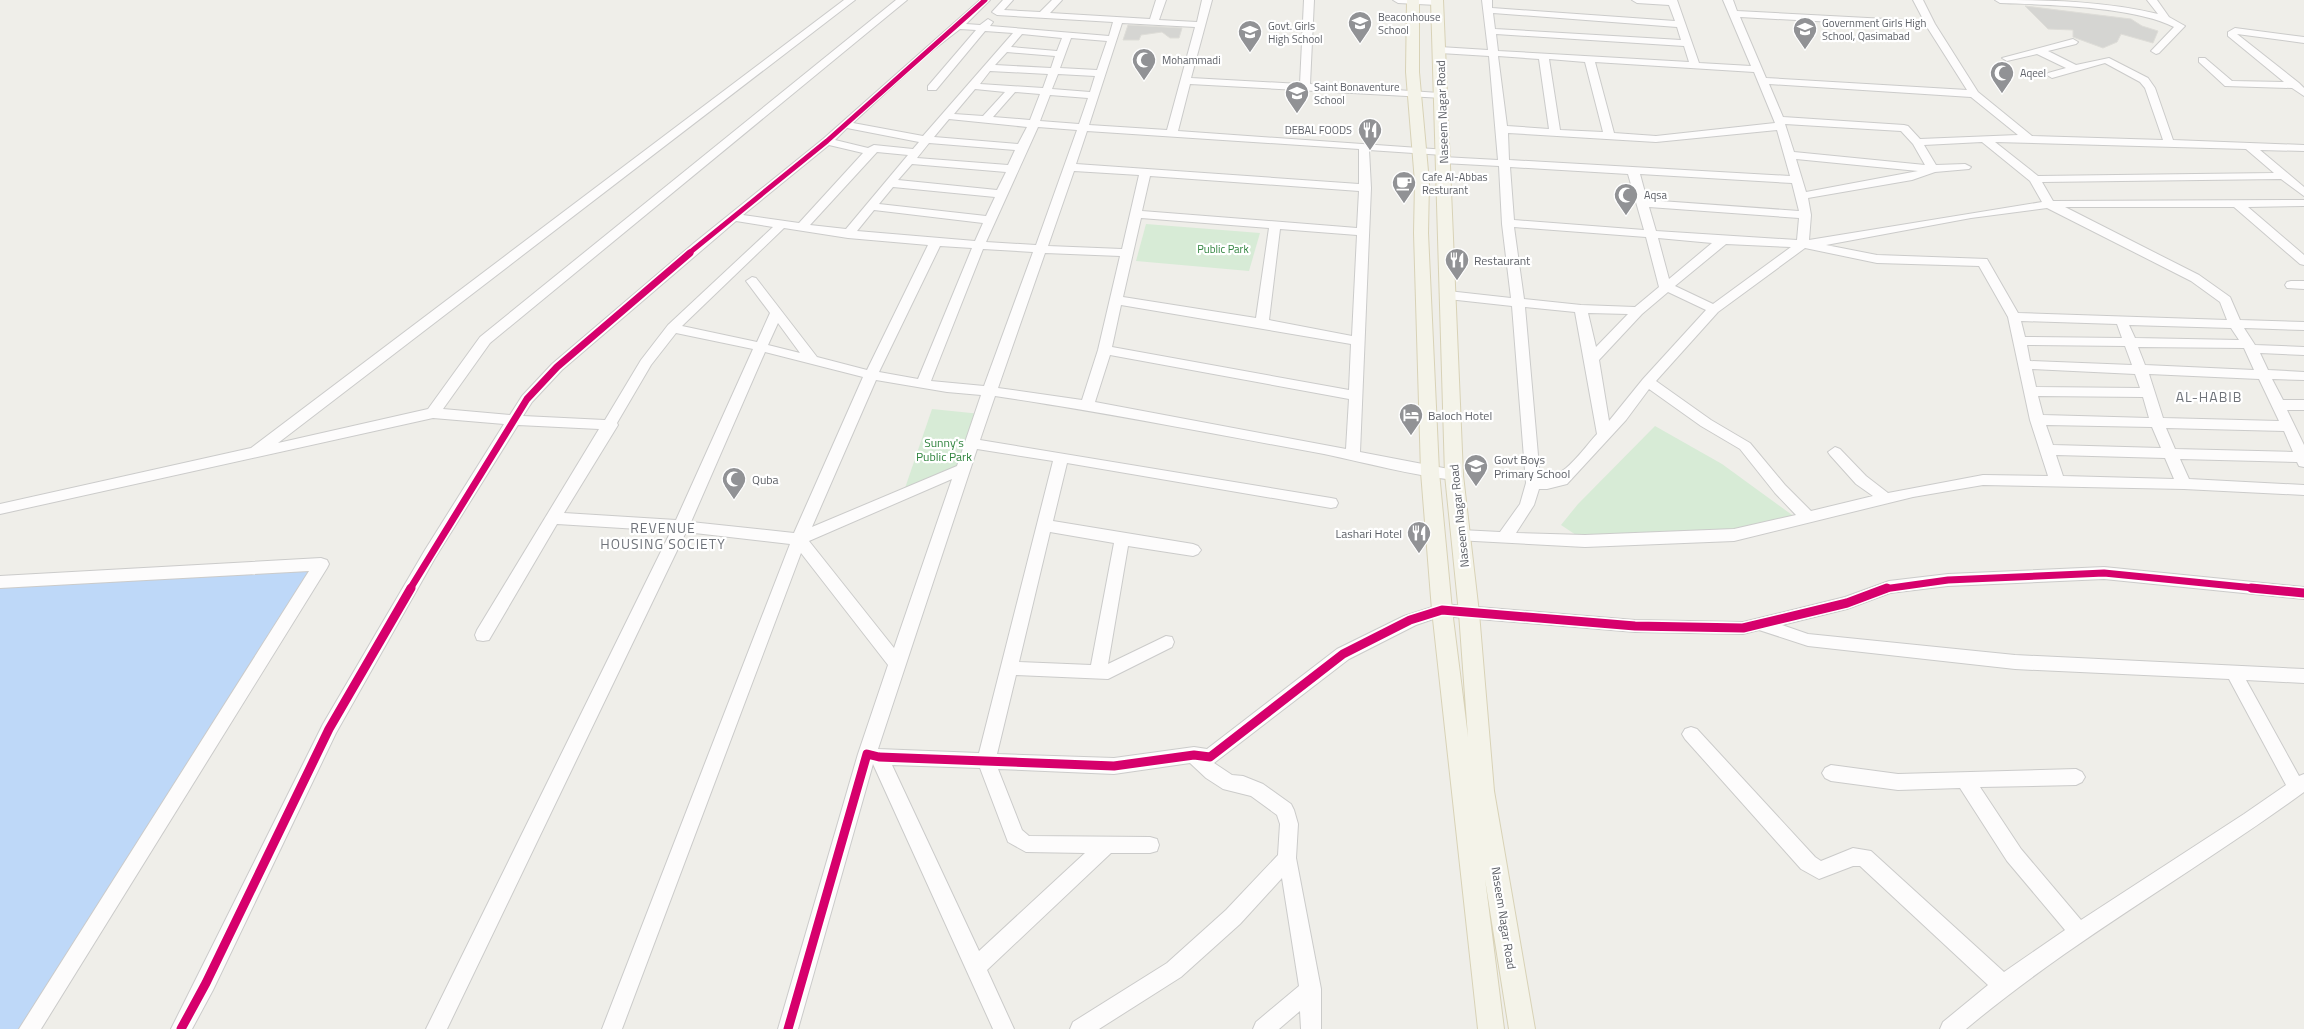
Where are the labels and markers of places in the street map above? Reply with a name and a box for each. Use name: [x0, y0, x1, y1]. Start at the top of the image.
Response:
place label: Beaconhouse School: [1378, 9, 1441, 38]
school or university icon: Beaconhouse School: [1347, 10, 1373, 44]
place label: Government Girls High School, Qasimabad: [1822, 15, 1926, 44]
school or university icon: Government Girls High School, Qasimabad: [1792, 16, 1818, 50]
place label: Govt. Girls High School: [1268, 18, 1323, 47]
school or university icon: Govt. Girls High School: [1237, 19, 1263, 53]
mosque icon: Mohammadi: [1131, 47, 1157, 81]
place label: Mohammadi: [1162, 52, 1221, 68]
mosque icon: Aqeel: [1989, 60, 2015, 94]
place label: Aqeel: [2020, 65, 2046, 81]
place label: Saint Bonaventure School: [1314, 79, 1400, 108]
school or university icon: Saint Bonaventure School: [1284, 80, 1310, 114]
restaurant icon: DEBAL FOODS: [1357, 117, 1383, 151]
place label: DEBAL FOODS: [1285, 122, 1352, 138]
place label: Cafe Al-Abbas Resturant: [1422, 169, 1488, 198]
cafe icon: Cafe Al-Abbas Resturant: [1391, 170, 1417, 204]
mosque icon: Aqsa: [1613, 182, 1639, 216]
place label: Aqsa: [1644, 187, 1667, 203]
restaurant icon: Restaurant: [1444, 247, 1470, 281]
place label: Restaurant: [1474, 251, 1531, 270]
hotel icon: Baloch Hotel: [1398, 402, 1424, 436]
place label: Baloch Hotel: [1428, 406, 1492, 425]
place label: Govt Boys Primary School: [1494, 450, 1570, 483]
school or university icon: Govt Boys Primary School: [1463, 453, 1489, 487]
mosque icon: Quba: [721, 466, 747, 500]
place label: Quba: [752, 470, 779, 489]
restaurant icon: Lashari Hotel: [1406, 520, 1432, 554]
place label: Lashari Hotel: [1335, 524, 1402, 543]

